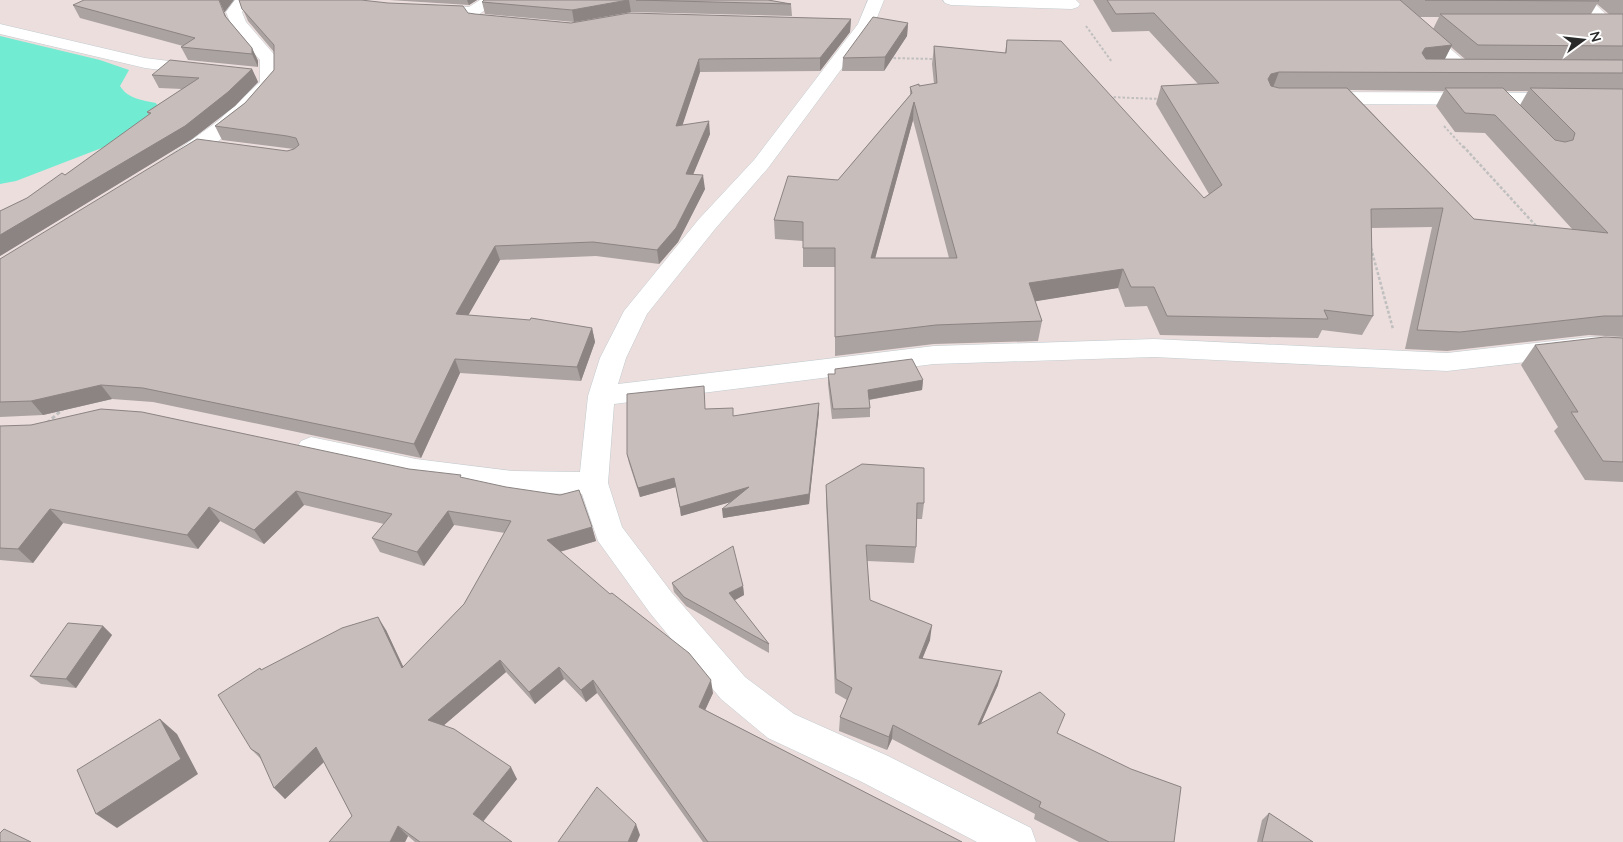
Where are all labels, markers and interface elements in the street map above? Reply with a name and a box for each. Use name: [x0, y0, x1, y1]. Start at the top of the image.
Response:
north arrow: [1558, 15, 1608, 65]
text: N: [1586, 29, 1606, 44]

